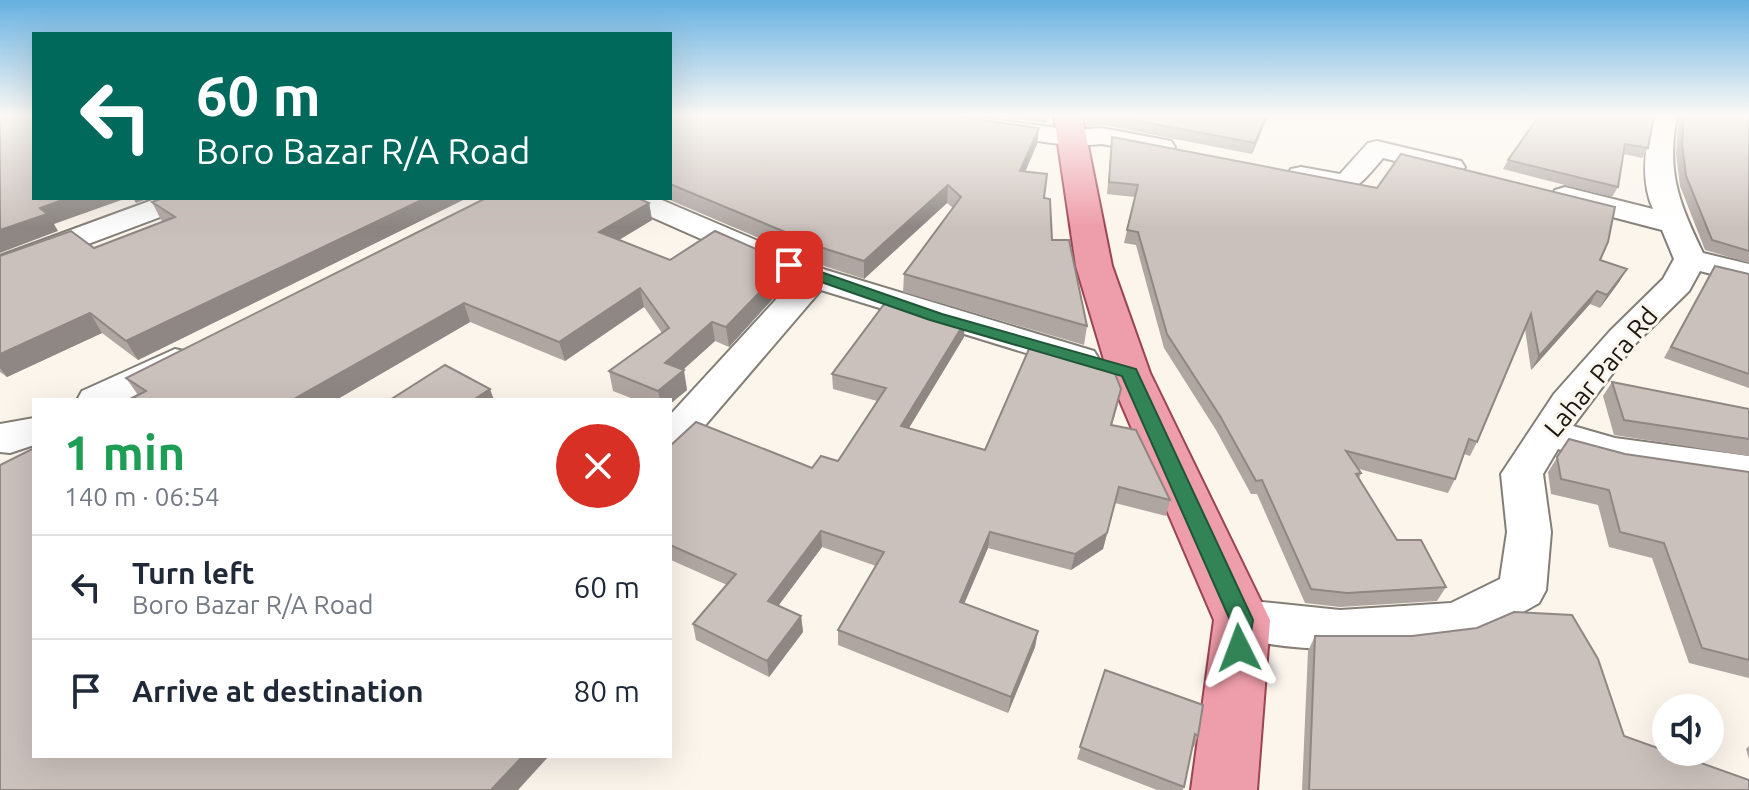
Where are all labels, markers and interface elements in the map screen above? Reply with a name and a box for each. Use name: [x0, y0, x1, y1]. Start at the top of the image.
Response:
icon: left: [64, 64, 168, 168]
text: 60 m: [196, 64, 321, 127]
text: Boro Bazar R/A Road: [196, 130, 530, 171]
pin: [755, 231, 823, 299]
icon: arrive: [767, 243, 811, 287]
street label: Lahar Para Rd: [1538, 301, 1663, 442]
button: close: [556, 424, 640, 508]
text: 1 min: [64, 425, 185, 479]
text: 140 m · 06:54: [64, 482, 220, 511]
text: Turn left: [132, 556, 254, 590]
icon: left: [64, 565, 108, 609]
text: 60 m: [573, 570, 640, 604]
text: Boro Bazar R/A Road: [132, 590, 374, 619]
position arrow: [1197, 606, 1281, 690]
icon: arrive: [64, 669, 108, 713]
text: Arrive at destination: [132, 674, 424, 708]
text: 80 m: [573, 674, 640, 708]
map controls: [1652, 694, 1724, 766]
button: sound: [1652, 694, 1724, 766]

